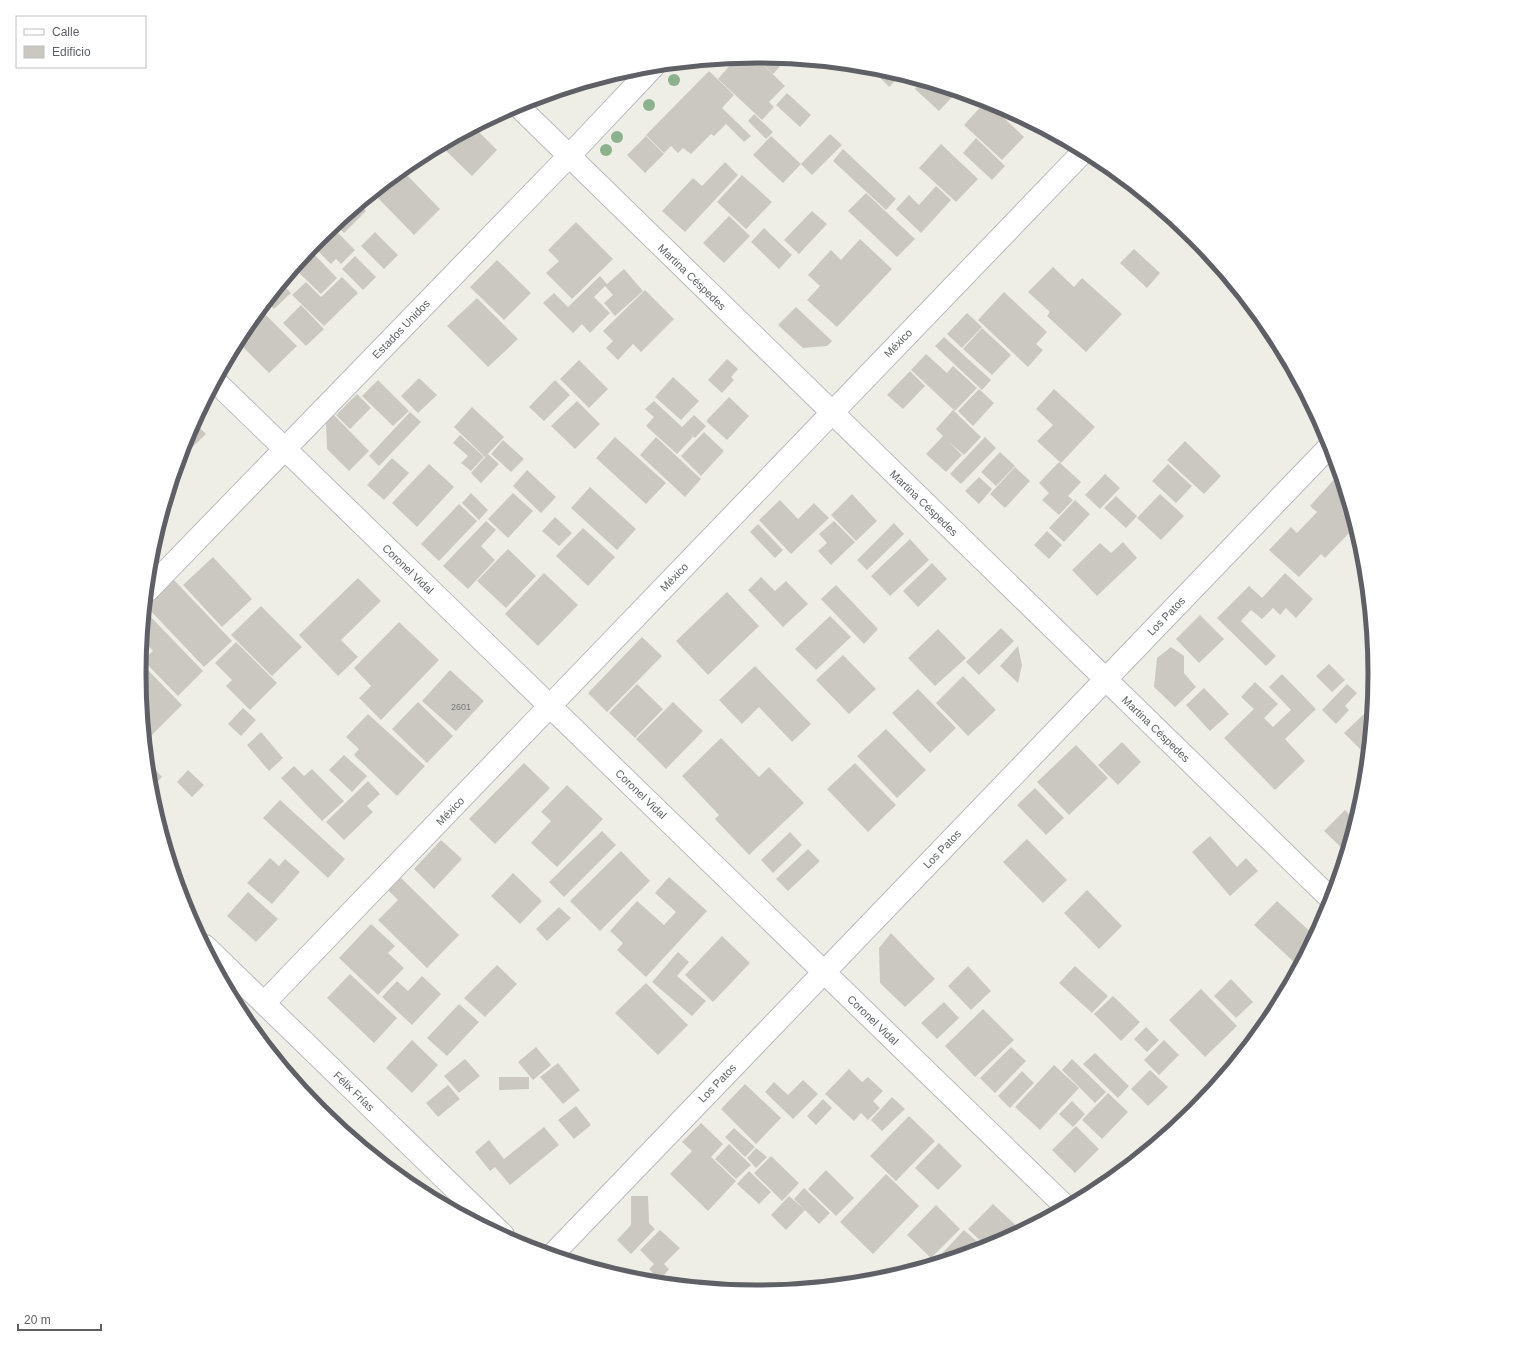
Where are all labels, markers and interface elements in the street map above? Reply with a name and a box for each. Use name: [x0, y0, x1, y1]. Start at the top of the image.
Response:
legend: [16, 16, 146, 68]
text: Calle: [52, 25, 80, 39]
text: Edificio: [52, 45, 91, 59]
street label: Martina Céspedes: [656, 242, 729, 313]
street label: Estados Unidos: [370, 297, 432, 361]
street label: México: [882, 326, 914, 360]
street label: Martina Céspedes: [888, 468, 961, 539]
street label: Coronel Vidal: [380, 542, 436, 596]
street label: México: [658, 560, 690, 594]
street label: Los Patos: [1145, 594, 1188, 638]
street label: Martina Céspedes: [1120, 694, 1193, 765]
house number: 2601: [451, 702, 471, 712]
street label: Coronel Vidal: [613, 767, 669, 821]
street label: México: [434, 794, 466, 828]
street label: Los Patos: [921, 827, 964, 871]
street label: Coronel Vidal: [845, 993, 901, 1047]
street label: Los Patos: [696, 1061, 739, 1105]
street label: Félix Frías: [331, 1069, 377, 1113]
scale bar: [18, 1306, 101, 1332]
text: 20 m: [24, 1313, 51, 1327]

